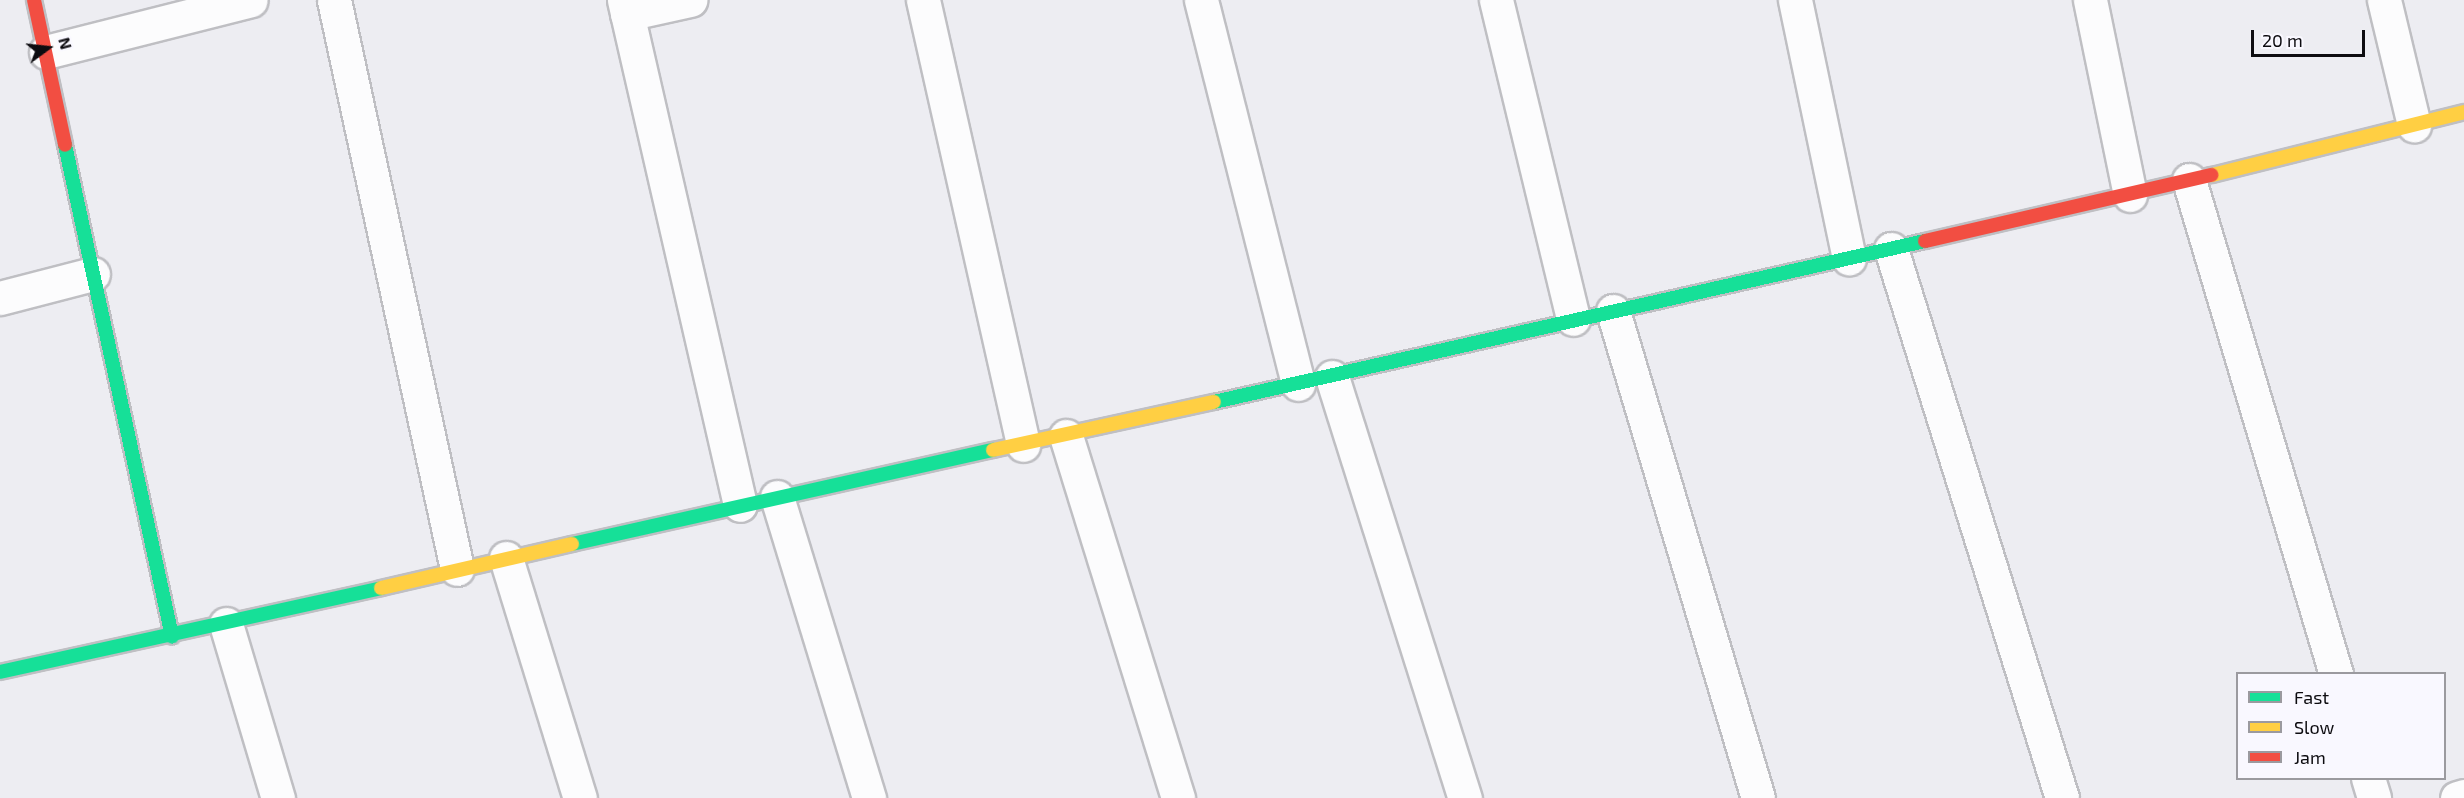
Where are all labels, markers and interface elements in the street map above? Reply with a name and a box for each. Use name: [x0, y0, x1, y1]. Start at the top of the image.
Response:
north arrow: [18, 18, 78, 78]
scale bar: [2254, 18, 2368, 56]
text: 20 m: [2262, 29, 2303, 51]
text: N: [55, 35, 77, 51]
legend: [2236, 672, 2446, 780]
text: Fast: [2294, 686, 2329, 708]
text: Slow: [2294, 716, 2334, 738]
text: Jam: [2294, 746, 2326, 768]

